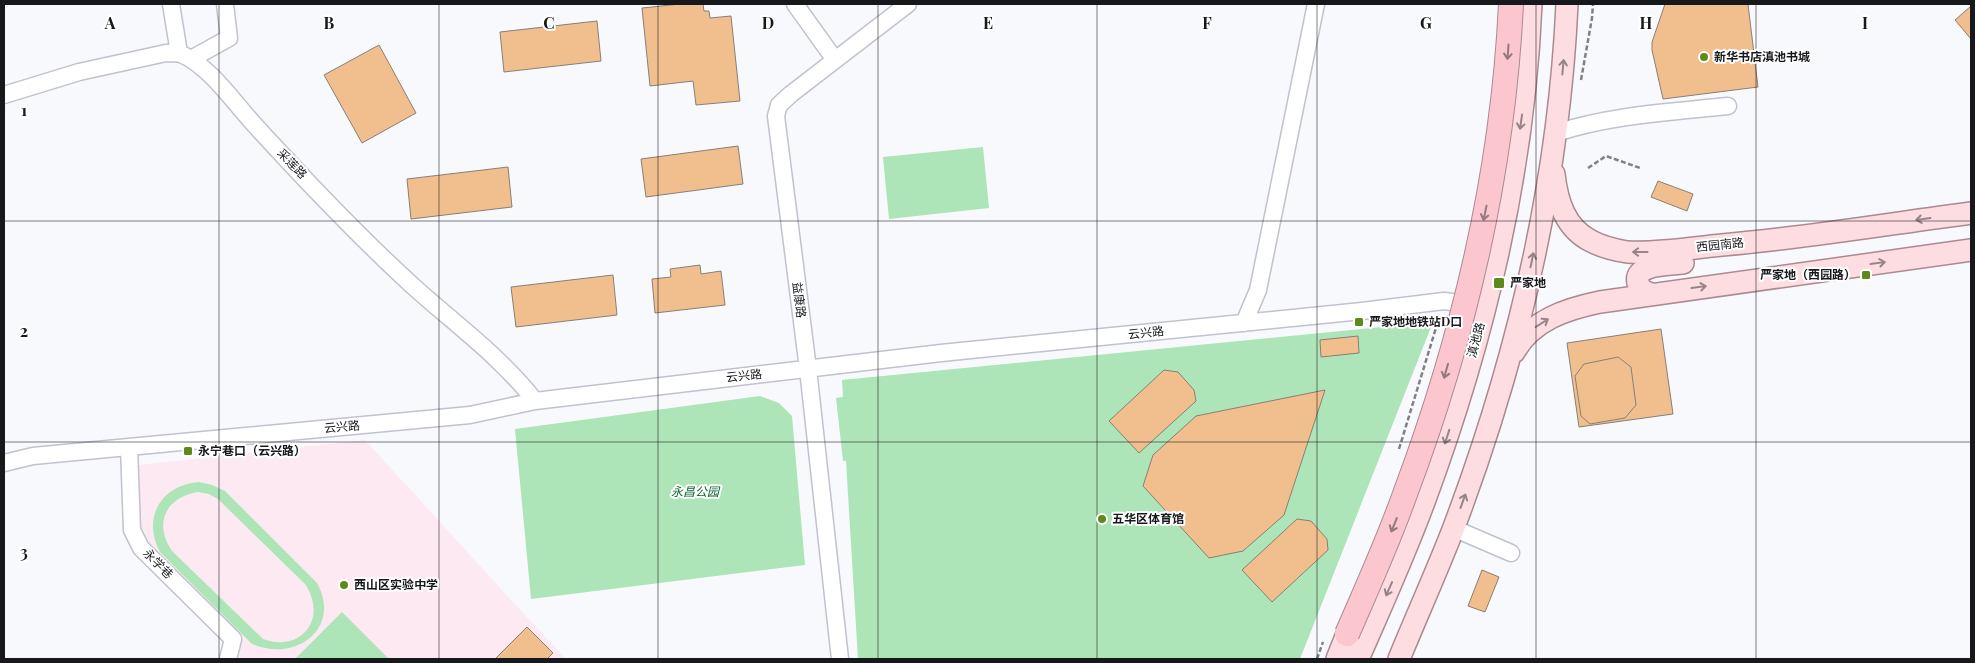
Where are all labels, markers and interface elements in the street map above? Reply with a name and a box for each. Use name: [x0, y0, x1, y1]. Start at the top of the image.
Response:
text: A: [104, 12, 116, 33]
text: B: [324, 12, 335, 33]
text: C: [543, 12, 555, 33]
text: D: [762, 12, 774, 33]
text: E: [983, 12, 993, 33]
text: F: [1202, 12, 1212, 33]
text: G: [1420, 12, 1432, 33]
text: H: [1640, 12, 1653, 33]
text: I: [1862, 12, 1868, 33]
one-way arrow: [1503, 44, 1512, 60]
place label: 新华书店滇池书城: [1714, 48, 1810, 64]
marker: 新华书店滇池书城: [1698, 51, 1710, 63]
one-way arrow: [1559, 60, 1568, 76]
text: 1: [21, 99, 27, 120]
one-way arrow: [1516, 114, 1526, 130]
street label: 采莲路: [274, 145, 311, 182]
one-way arrow: [1479, 205, 1489, 221]
one-way arrow: [1915, 214, 1931, 224]
street label: 西园南路: [1695, 234, 1745, 254]
one-way arrow: [1632, 247, 1648, 257]
one-way arrow: [1528, 252, 1538, 268]
one-way arrow: [1869, 258, 1885, 268]
place label: 严家地（西园路）: [1760, 266, 1856, 282]
marker: 严家地（西园路）: [1860, 269, 1872, 281]
place label: 严家地: [1510, 274, 1546, 290]
marker: 严家地: [1492, 276, 1506, 290]
street label: 益康路: [790, 281, 810, 319]
one-way arrow: [1691, 282, 1707, 292]
place label: 严家地地铁站D口: [1369, 313, 1462, 329]
marker: 严家地地铁站D口: [1353, 316, 1365, 328]
one-way arrow: [1534, 317, 1548, 327]
text: 2: [20, 320, 28, 341]
street label: 滇池路: [1463, 320, 1487, 359]
street label: 云兴路: [1127, 322, 1165, 342]
one-way arrow: [1441, 363, 1451, 379]
street label: 云兴路: [725, 365, 763, 385]
street label: 云兴路: [323, 416, 361, 436]
one-way arrow: [1442, 429, 1451, 444]
place label: 永宁巷口（云兴路）: [198, 442, 306, 458]
marker: 永宁巷口（云兴路）: [182, 445, 194, 457]
park label: 永昌公园: [671, 483, 721, 499]
one-way arrow: [1459, 493, 1468, 509]
place label: 五华区体育馆: [1112, 510, 1184, 526]
marker: 五华区体育馆: [1096, 513, 1108, 525]
one-way arrow: [1389, 517, 1398, 532]
text: 3: [20, 541, 28, 562]
street label: 永学巷: [140, 545, 177, 582]
place label: 西山区实验中学: [354, 576, 438, 592]
marker: 西山区实验中学: [338, 579, 350, 591]
one-way arrow: [1383, 581, 1393, 596]

